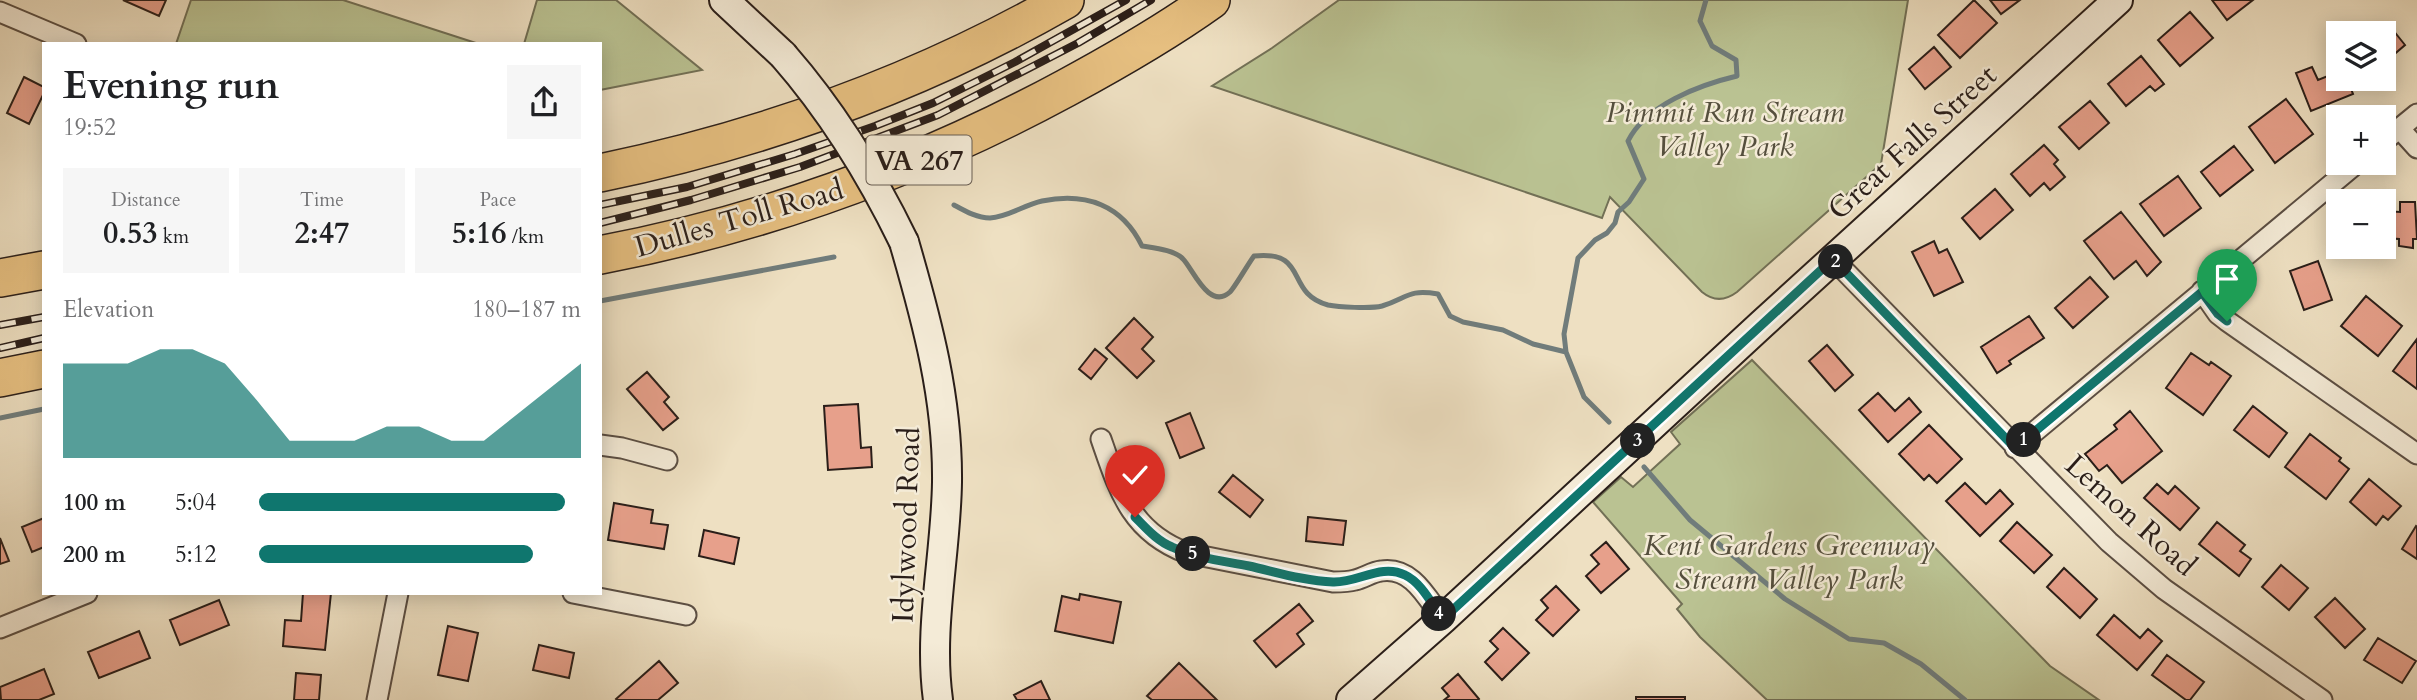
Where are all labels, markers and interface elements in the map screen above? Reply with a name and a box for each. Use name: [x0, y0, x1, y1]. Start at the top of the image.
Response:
map controls: [2326, 21, 2396, 259]
button: layers: [2326, 21, 2396, 91]
street label: Great Falls Street: [1819, 55, 2006, 229]
text: Evening run: [63, 60, 279, 112]
button: share: [507, 65, 581, 139]
park label: Pimmit Run Stream Valley Park: [1605, 92, 1845, 167]
button: +: [2326, 105, 2396, 175]
text: 19:52: [63, 112, 116, 143]
road number: VA 267: [866, 136, 972, 184]
street label: Dulles Toll Road: [630, 169, 848, 268]
text: Distance: [111, 187, 181, 213]
text: Time: [300, 187, 344, 213]
text: Pace: [480, 187, 516, 213]
button: −: [2326, 189, 2396, 259]
text: 0.53: [103, 213, 158, 254]
text: 2:47: [295, 213, 349, 254]
text: 5:16: [452, 213, 507, 254]
text: km: [158, 224, 189, 250]
text: /km: [507, 224, 544, 250]
pin: 2: [1818, 244, 1854, 280]
text: 2: [1831, 248, 1840, 274]
pin: [2197, 249, 2257, 321]
icon: arrive: [2208, 260, 2246, 298]
text: Elevation: [63, 294, 154, 325]
text: 180–187 m: [472, 294, 581, 325]
pin: 1: [2007, 422, 2042, 458]
pin: 3: [1620, 424, 1656, 458]
street label: Idylwood Road: [883, 426, 930, 624]
text: 1: [2019, 426, 2028, 452]
text: 3: [1633, 427, 1642, 453]
pin: [1105, 445, 1165, 517]
street label: Lemon Road: [2056, 445, 2205, 586]
icon: check: [1116, 456, 1154, 494]
text: 100 m: [63, 487, 126, 518]
text: 5:04: [175, 487, 216, 518]
park label: Kent Gardens Greenway Stream Valley Park: [1643, 525, 1935, 600]
pin: 5: [1176, 536, 1210, 572]
text: 200 m: [63, 539, 126, 570]
text: 5:12: [175, 539, 216, 570]
text: 5: [1188, 540, 1197, 566]
pin: 4: [1422, 596, 1456, 632]
text: 4: [1434, 600, 1443, 626]

